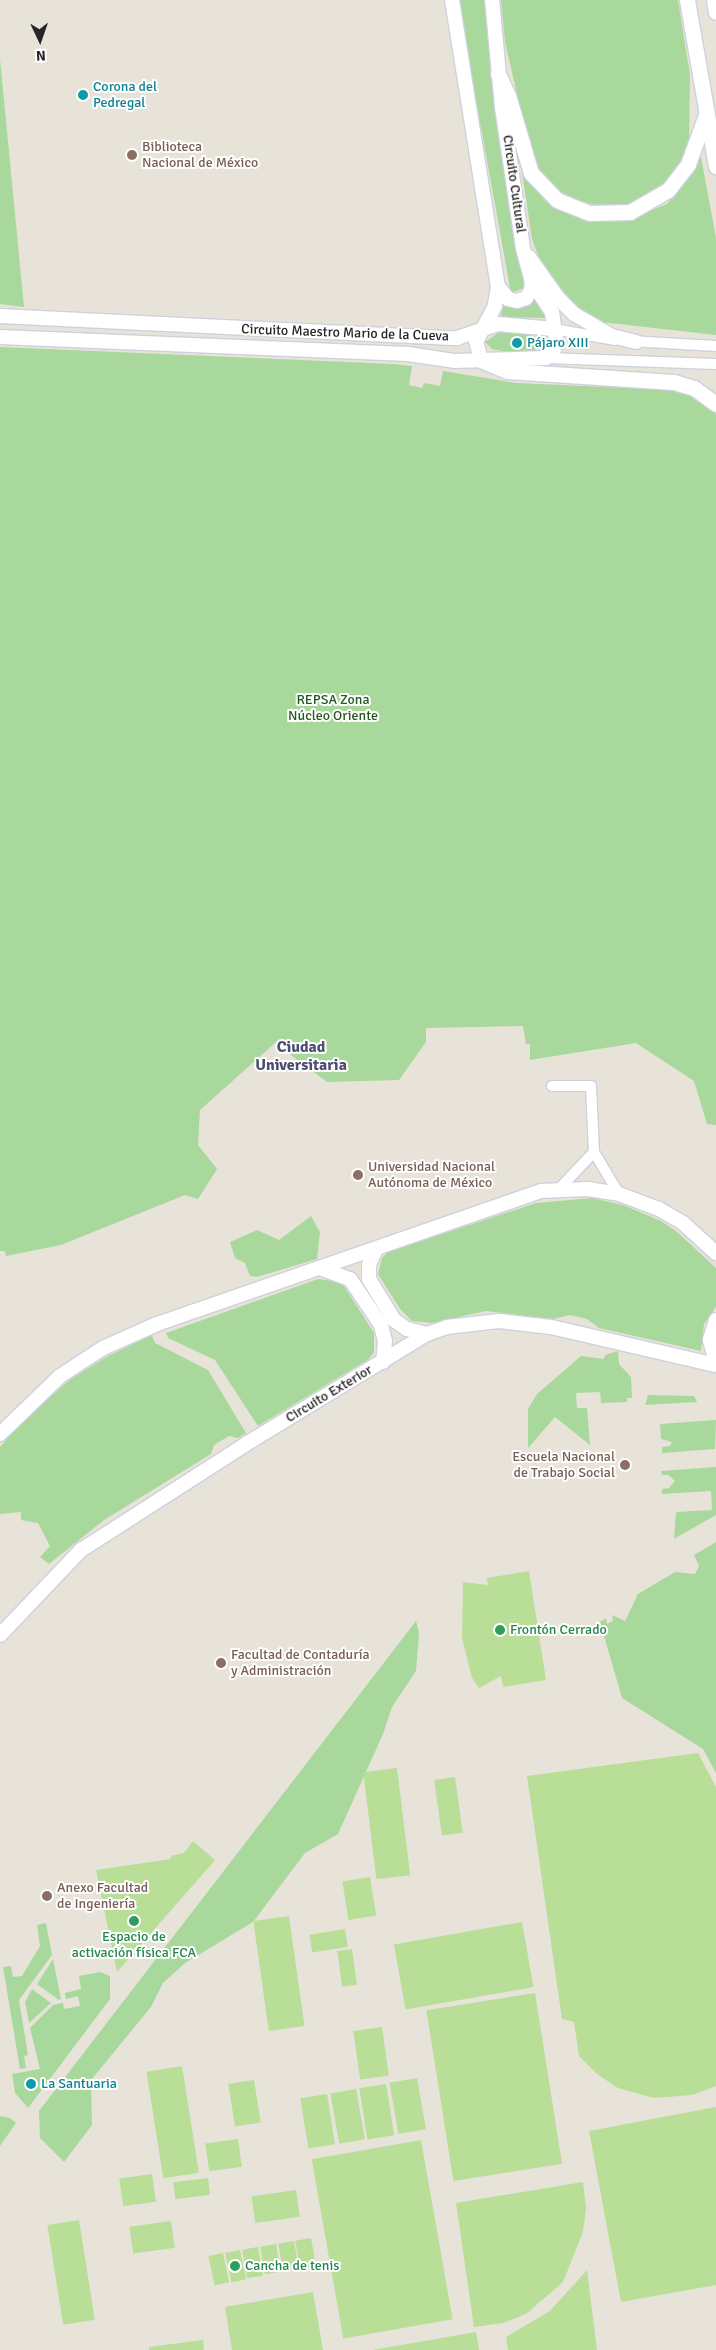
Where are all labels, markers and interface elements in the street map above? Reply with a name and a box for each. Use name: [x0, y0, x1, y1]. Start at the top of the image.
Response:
north arrow: [15, 15, 65, 65]
text: N: [35, 47, 46, 64]
place label: Corona del Pedregal: [93, 79, 157, 111]
marker: Corona del Pedregal: [77, 89, 89, 101]
street label: Circuito Cultural: [499, 134, 529, 234]
place label: Biblioteca Nacional de México: [142, 139, 258, 172]
marker: Biblioteca Nacional de México: [126, 149, 138, 161]
street label: Circuito Maestro Mario de la Cueva: [241, 321, 449, 345]
place label: Pájaro XIII: [527, 335, 589, 351]
marker: Pájaro XIII: [511, 337, 523, 349]
park label: REPSA Zona Núcleo Oriente: [288, 692, 378, 724]
district label: Ciudad Universitaria: [255, 1037, 347, 1075]
place label: Universidad Nacional Autónoma de México: [368, 1159, 495, 1192]
marker: Universidad Nacional Autónoma de México: [352, 1169, 364, 1181]
street label: Circuito Exterior: [283, 1362, 375, 1426]
place label: Escuela Nacional de Trabajo Social: [512, 1449, 615, 1481]
marker: Escuela Nacional de Trabajo Social: [619, 1459, 631, 1471]
place label: Frontón Cerrado: [510, 1622, 607, 1638]
marker: Frontón Cerrado: [494, 1624, 506, 1636]
place label: Facultad de Contaduría y Administración: [231, 1647, 370, 1680]
marker: Facultad de Contaduría y Administración: [215, 1657, 227, 1669]
place label: Anexo Facultad de Ingeniería: [57, 1880, 148, 1912]
marker: Anexo Facultad de Ingeniería: [41, 1890, 53, 1902]
marker: Espacio de activación física FCA: [128, 1915, 140, 1927]
place label: Espacio de activación física FCA: [72, 1929, 196, 1961]
place label: La Santuaria: [41, 2076, 117, 2092]
marker: La Santuaria: [25, 2078, 37, 2090]
place label: Cancha de tenis: [245, 2258, 339, 2274]
marker: Cancha de tenis: [229, 2260, 241, 2272]

